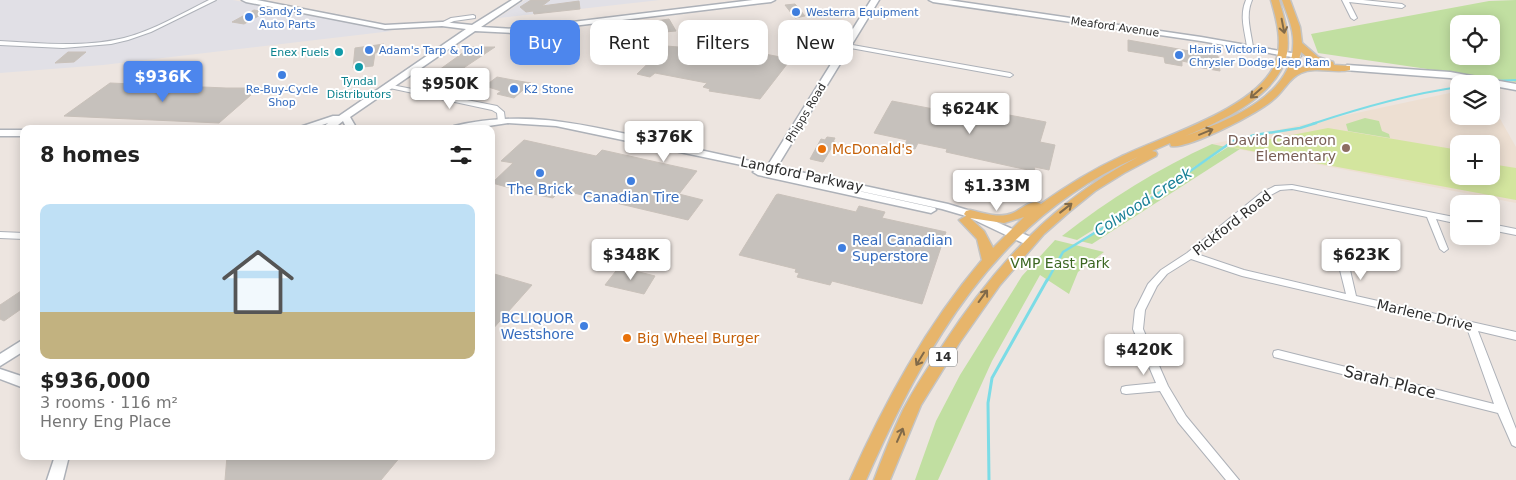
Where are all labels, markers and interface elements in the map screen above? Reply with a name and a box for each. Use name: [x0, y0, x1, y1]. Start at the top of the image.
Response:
place label: Sandy's Auto Parts: [259, 5, 316, 31]
marker: Westerra Equipment: [790, 6, 802, 18]
place label: Westerra Equipment: [806, 6, 919, 19]
marker: Sandy's Auto Parts: [243, 11, 255, 23]
street label: Meaford Avenue: [1070, 14, 1160, 40]
map controls: [1450, 15, 1500, 245]
button: locate: [1450, 15, 1500, 65]
one-way arrow: [1278, 18, 1288, 34]
chip: Buy: [510, 20, 580, 65]
chip: Rent: [590, 20, 668, 65]
chip: Filters: [678, 20, 768, 65]
chip: New: [778, 20, 853, 65]
place label: Harris Victoria Chrysler Dodge Jeep Ram: [1189, 43, 1330, 69]
marker: Adam's Tarp & Tool: [363, 44, 375, 56]
place label: Adam's Tarp & Tool: [379, 44, 483, 57]
place label: Enex Fuels: [270, 46, 329, 59]
marker: Enex Fuels: [333, 46, 345, 58]
marker: Harris Victoria Chrysler Dodge Jeep Ram: [1173, 49, 1185, 61]
pin: $936K: [128, 61, 198, 103]
marker: Tyndal Distributors: [353, 61, 365, 73]
text: $936K: [135, 67, 191, 86]
pin: $950K: [415, 68, 485, 110]
marker: Re-Buy-Cycle Shop: [276, 69, 288, 81]
text: $950K: [422, 74, 478, 93]
place label: Tyndal Distributors: [327, 75, 391, 101]
button: layers: [1450, 75, 1500, 125]
street label: Phipps Road: [783, 81, 829, 145]
place label: Re-Buy-Cycle Shop: [246, 83, 318, 109]
marker: K2 Stone: [508, 83, 520, 95]
place label: K2 Stone: [524, 83, 574, 96]
one-way arrow: [1250, 87, 1263, 98]
pin: $624K: [935, 92, 1005, 135]
text: $624K: [942, 99, 998, 118]
pin: $376K: [629, 120, 699, 163]
text: $376K: [636, 127, 692, 146]
one-way arrow: [1198, 127, 1213, 136]
place label: David Cameron Elementary: [1228, 132, 1336, 164]
button: +: [1450, 135, 1500, 185]
icon: filters: [447, 141, 475, 169]
place label: McDonald's: [832, 141, 913, 157]
marker: David Cameron Elementary: [1340, 142, 1352, 154]
text: 8 homes: [40, 143, 140, 167]
marker: McDonald's: [816, 143, 828, 155]
street label: Langford Parkway: [739, 153, 865, 195]
water label: Colwood Creek: [1091, 163, 1196, 240]
marker: The Brick: [534, 167, 546, 179]
pin: $1.33M: [956, 170, 1038, 212]
marker: Canadian Tire: [625, 175, 637, 187]
text: $1.33M: [964, 176, 1030, 195]
place label: The Brick: [506, 181, 574, 197]
street label: Pickford Road: [1190, 187, 1274, 259]
place label: Canadian Tire: [583, 189, 679, 205]
button: −: [1450, 195, 1500, 245]
one-way arrow: [1059, 203, 1072, 214]
place label: Real Canadian Superstore: [852, 232, 953, 264]
icon: home: [213, 237, 303, 327]
pin: $348K: [596, 238, 666, 281]
pin: $623K: [1326, 238, 1396, 281]
marker: Real Canadian Superstore: [836, 242, 848, 254]
text: $348K: [603, 245, 659, 264]
text: $623K: [1333, 245, 1389, 264]
park label: VMP East Park: [1010, 255, 1111, 271]
one-way arrow: [978, 290, 989, 303]
street label: Marlene Drive: [1375, 296, 1475, 334]
place label: BCLIQUOR Westshore: [501, 310, 574, 342]
marker: BCLIQUOR Westshore: [578, 320, 590, 332]
place label: Big Wheel Burger: [637, 330, 760, 346]
marker: Big Wheel Burger: [621, 332, 633, 344]
pin: $420K: [1109, 334, 1179, 376]
text: $420K: [1116, 340, 1172, 359]
road number: 14: [929, 348, 957, 367]
one-way arrow: [914, 352, 924, 366]
street label: Sarah Place: [1342, 361, 1438, 403]
text: $936,000: [40, 369, 150, 393]
text: 3 rooms · 116 m²: [40, 393, 178, 412]
text: Henry Eng Place: [40, 412, 171, 431]
one-way arrow: [896, 428, 906, 443]

